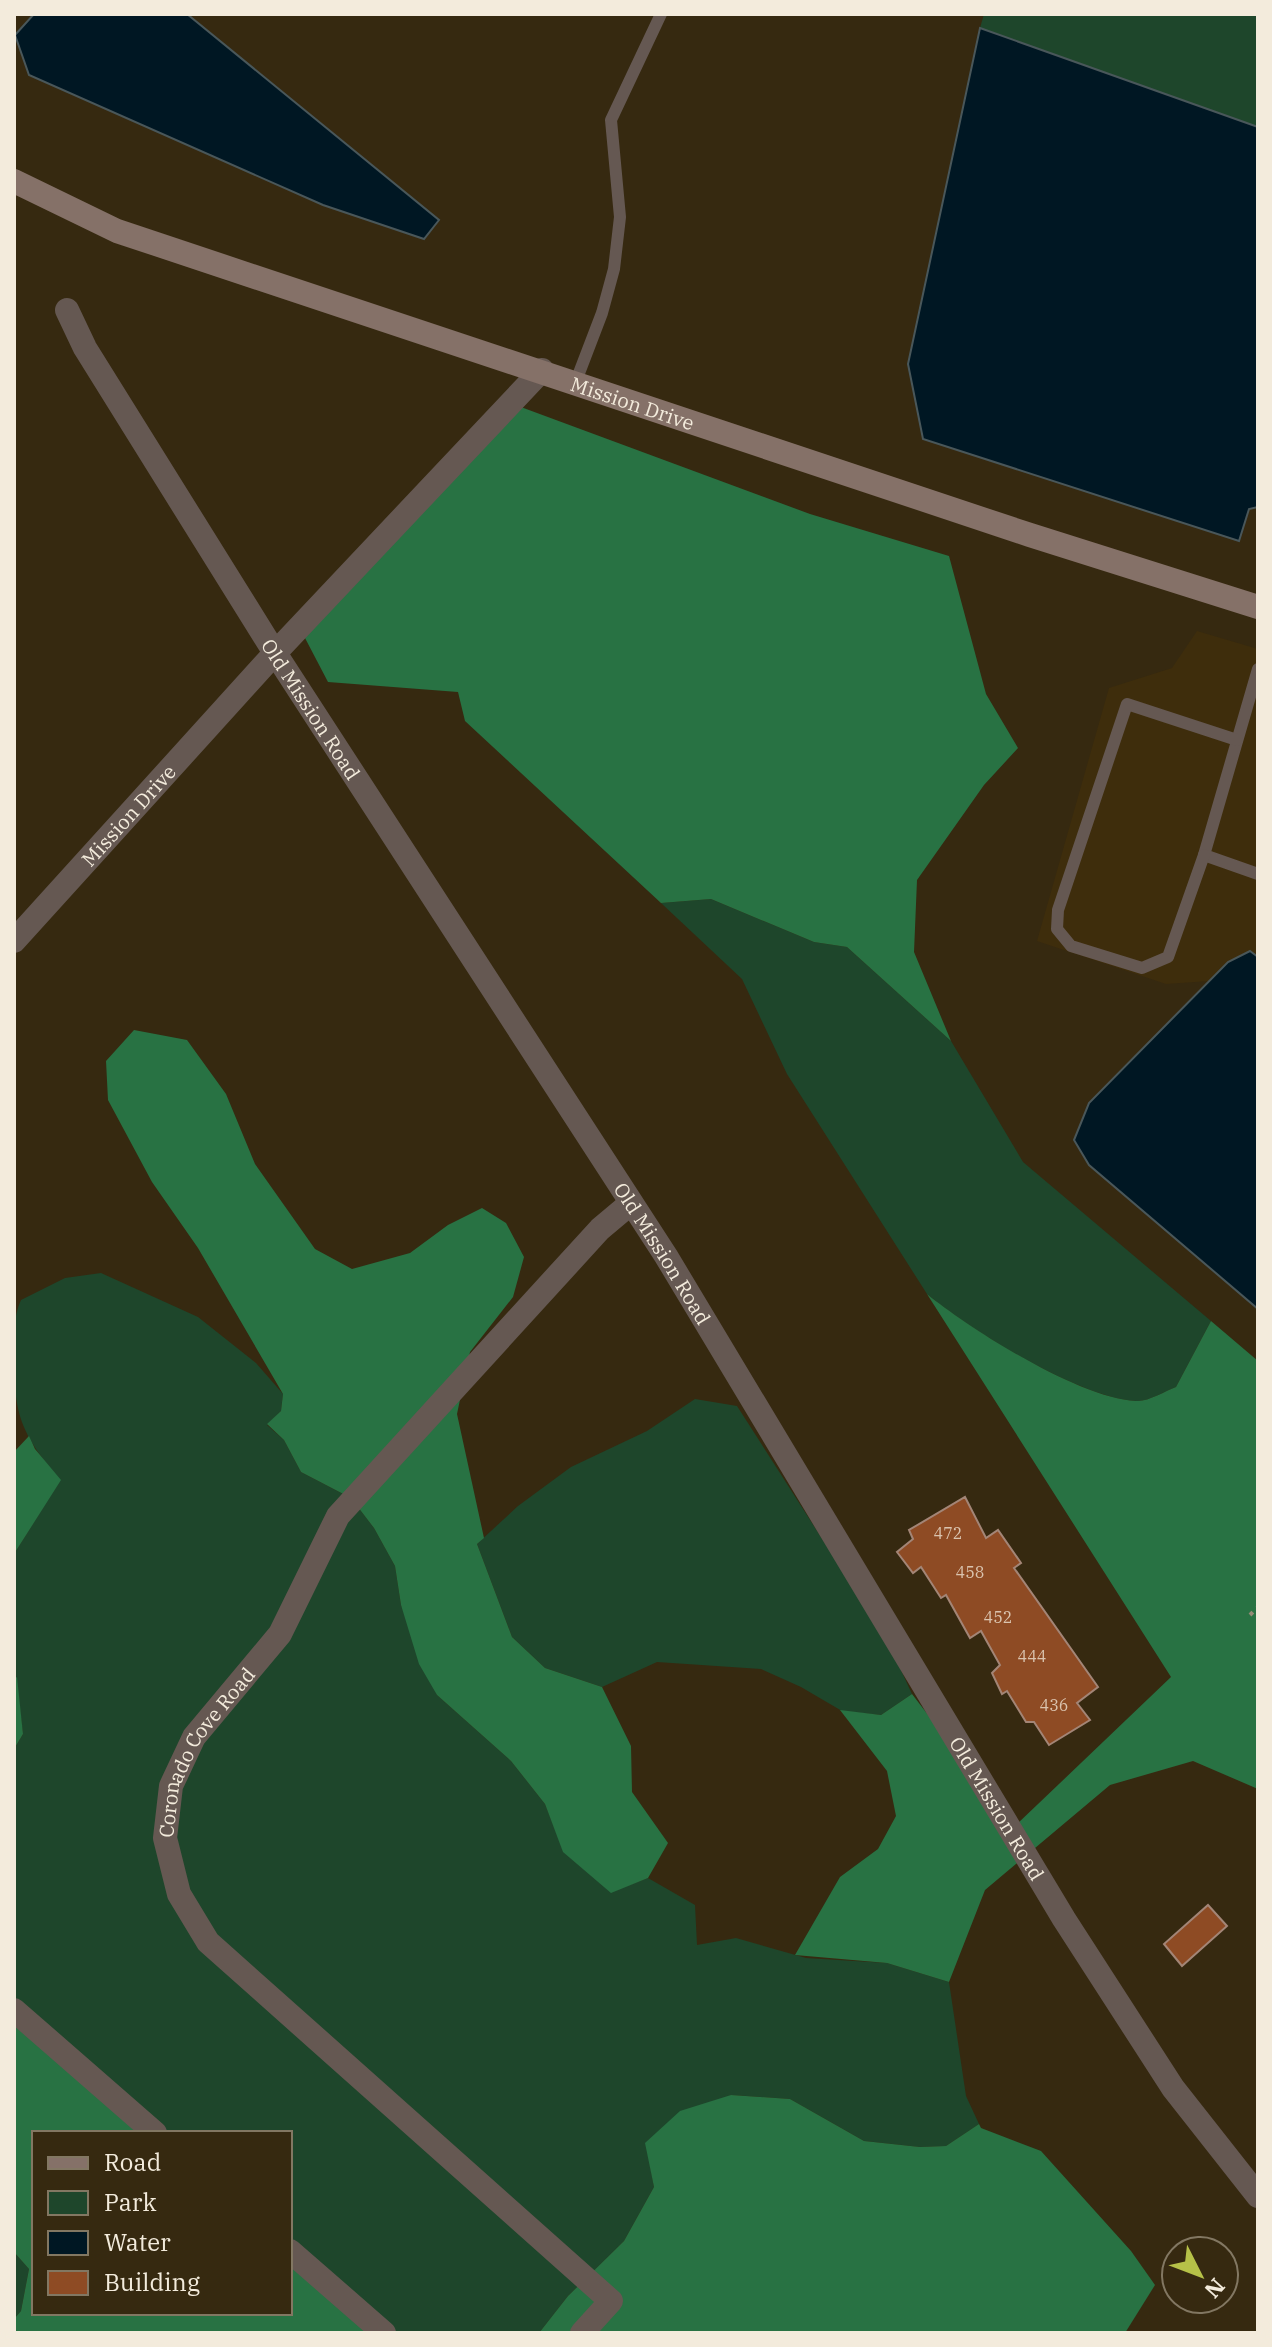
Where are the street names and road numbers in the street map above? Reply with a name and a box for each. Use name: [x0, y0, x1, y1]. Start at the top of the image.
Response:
street label: Mission Drive: [567, 370, 698, 436]
street label: Old Mission Road: [256, 633, 367, 785]
street label: Mission Drive: [75, 758, 181, 872]
street label: Old Mission Road: [608, 1177, 717, 1329]
street label: Coronado Cove Road: [152, 1661, 260, 1839]
street label: Old Mission Road: [944, 1731, 1051, 1885]

